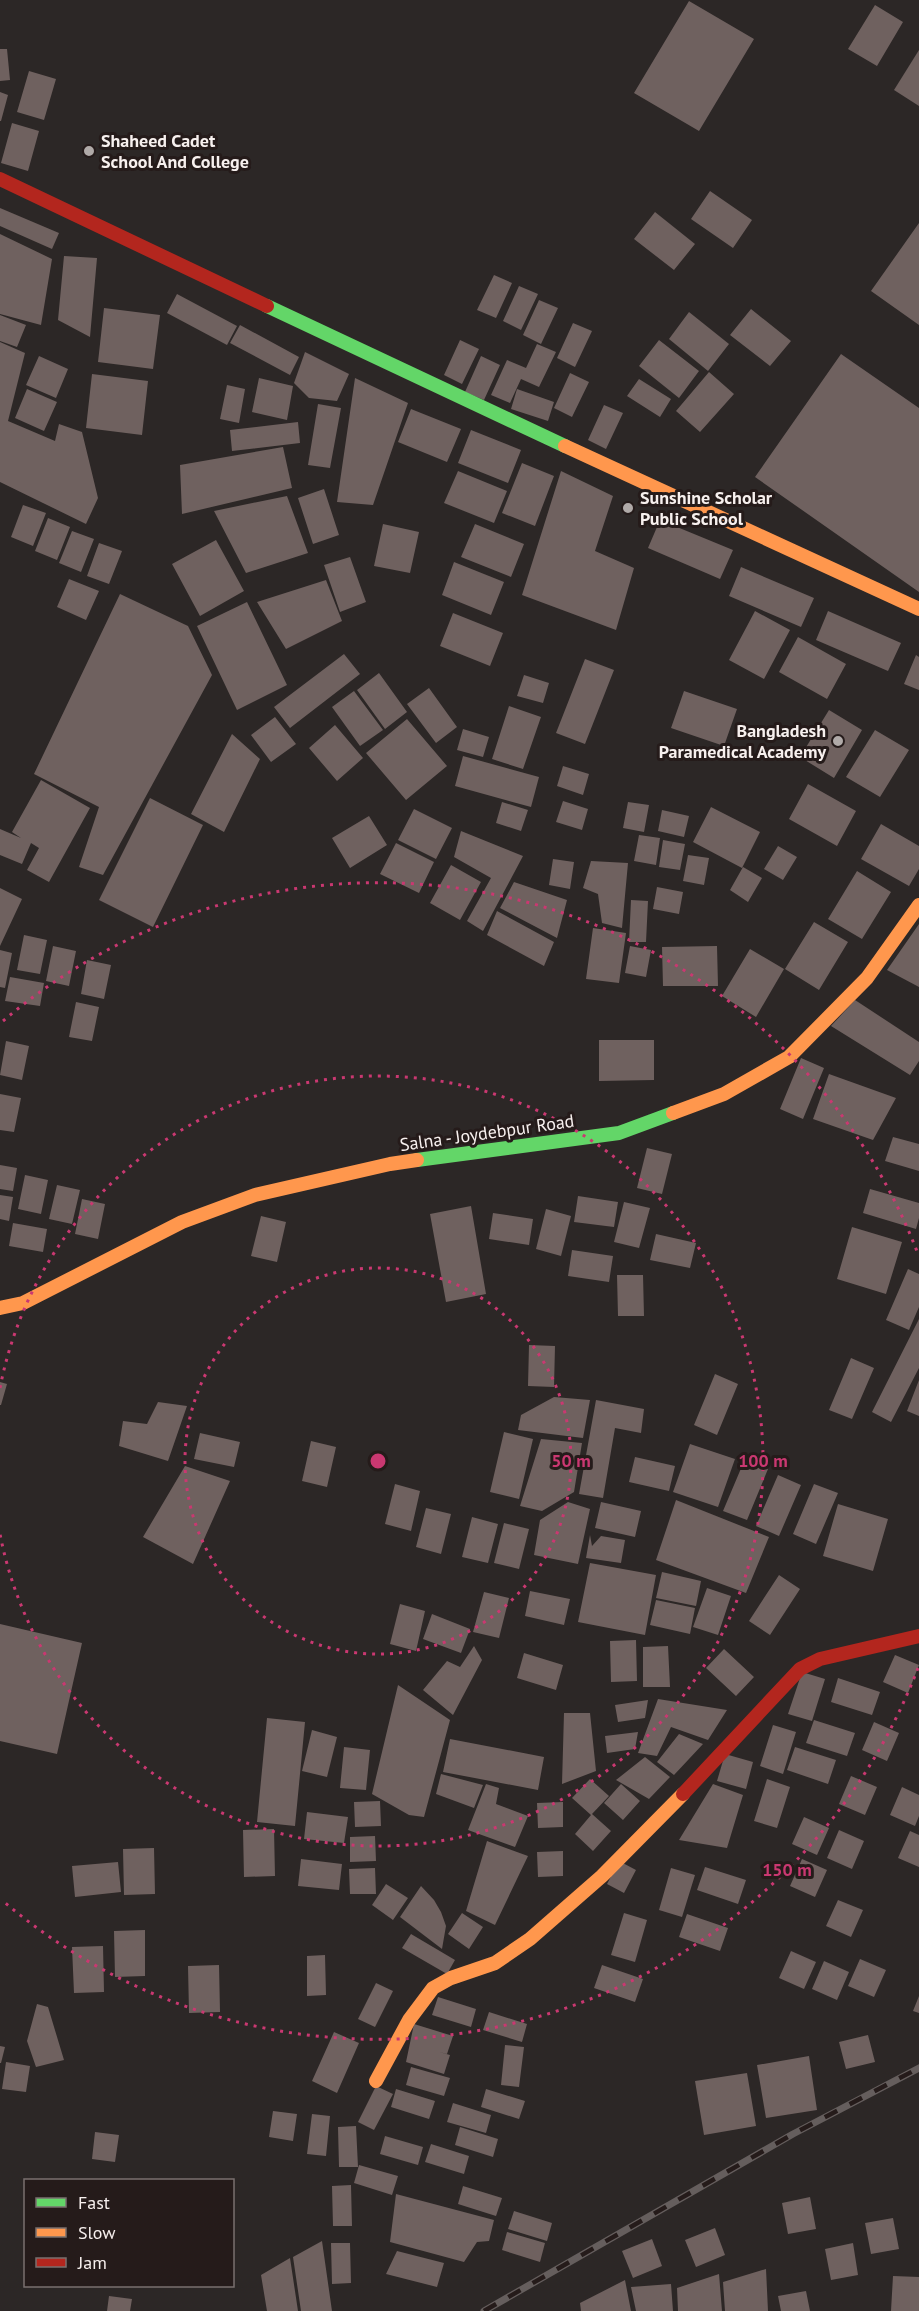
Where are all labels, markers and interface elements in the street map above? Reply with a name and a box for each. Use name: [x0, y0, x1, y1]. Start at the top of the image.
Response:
place label: Shaheed Cadet School And College: [101, 129, 249, 173]
marker: Shaheed Cadet School And College: [82, 144, 96, 158]
place label: Sunshine Scholar Public School: [640, 486, 773, 530]
marker: Sunshine Scholar Public School: [621, 501, 635, 515]
place label: Bangladesh Paramedical Academy: [659, 719, 826, 763]
marker: Bangladesh Paramedical Academy: [831, 734, 845, 748]
street label: Salna - Joydebpur Road: [398, 1109, 576, 1156]
text: 50 m: [551, 1449, 591, 1472]
text: 100 m: [738, 1449, 788, 1472]
centre of rings: [368, 1451, 388, 1471]
text: 150 m: [762, 1858, 812, 1881]
legend: [24, 2179, 234, 2287]
text: Fast: [78, 2191, 110, 2214]
text: Slow: [78, 2221, 116, 2244]
text: Jam: [77, 2251, 107, 2274]

